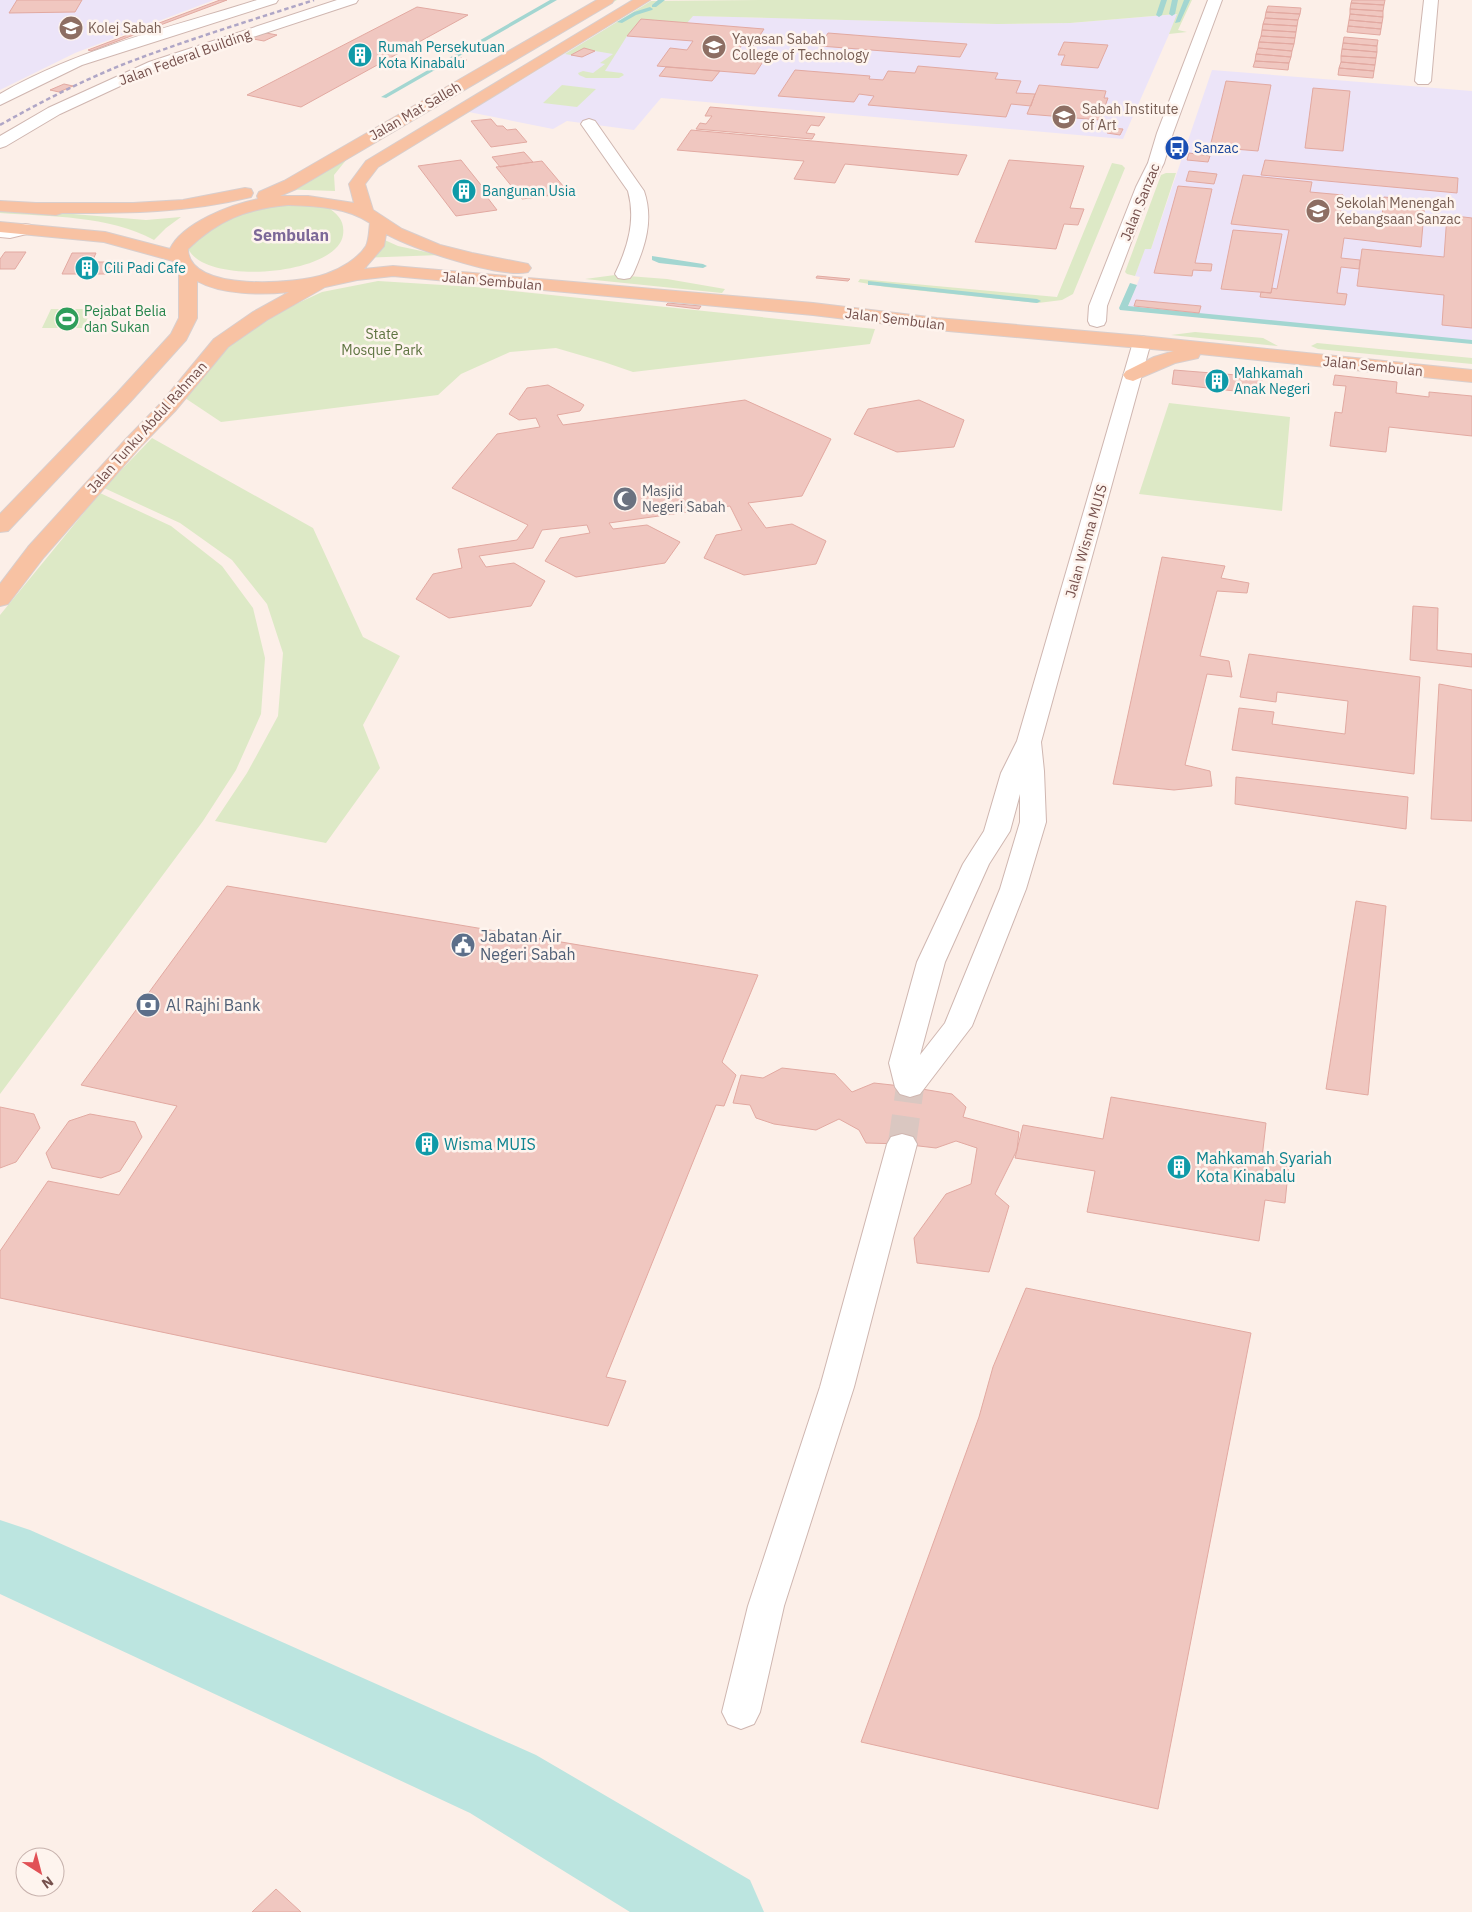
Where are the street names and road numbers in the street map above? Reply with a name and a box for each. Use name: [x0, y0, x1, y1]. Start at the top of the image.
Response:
street label: Jalan Federal Building: [117, 25, 254, 89]
street label: Jalan Mat Salleh: [366, 77, 464, 145]
street label: Jalan Sanzac: [1116, 161, 1164, 243]
street label: Jalan Sembulan: [441, 268, 543, 294]
street label: Jalan Sembulan: [844, 304, 946, 334]
street label: Jalan Sembulan: [1322, 352, 1424, 380]
street label: Jalan Tunku Abdul Rahman: [83, 357, 211, 497]
street label: Jalan Wisma MUIS: [1061, 482, 1111, 600]

